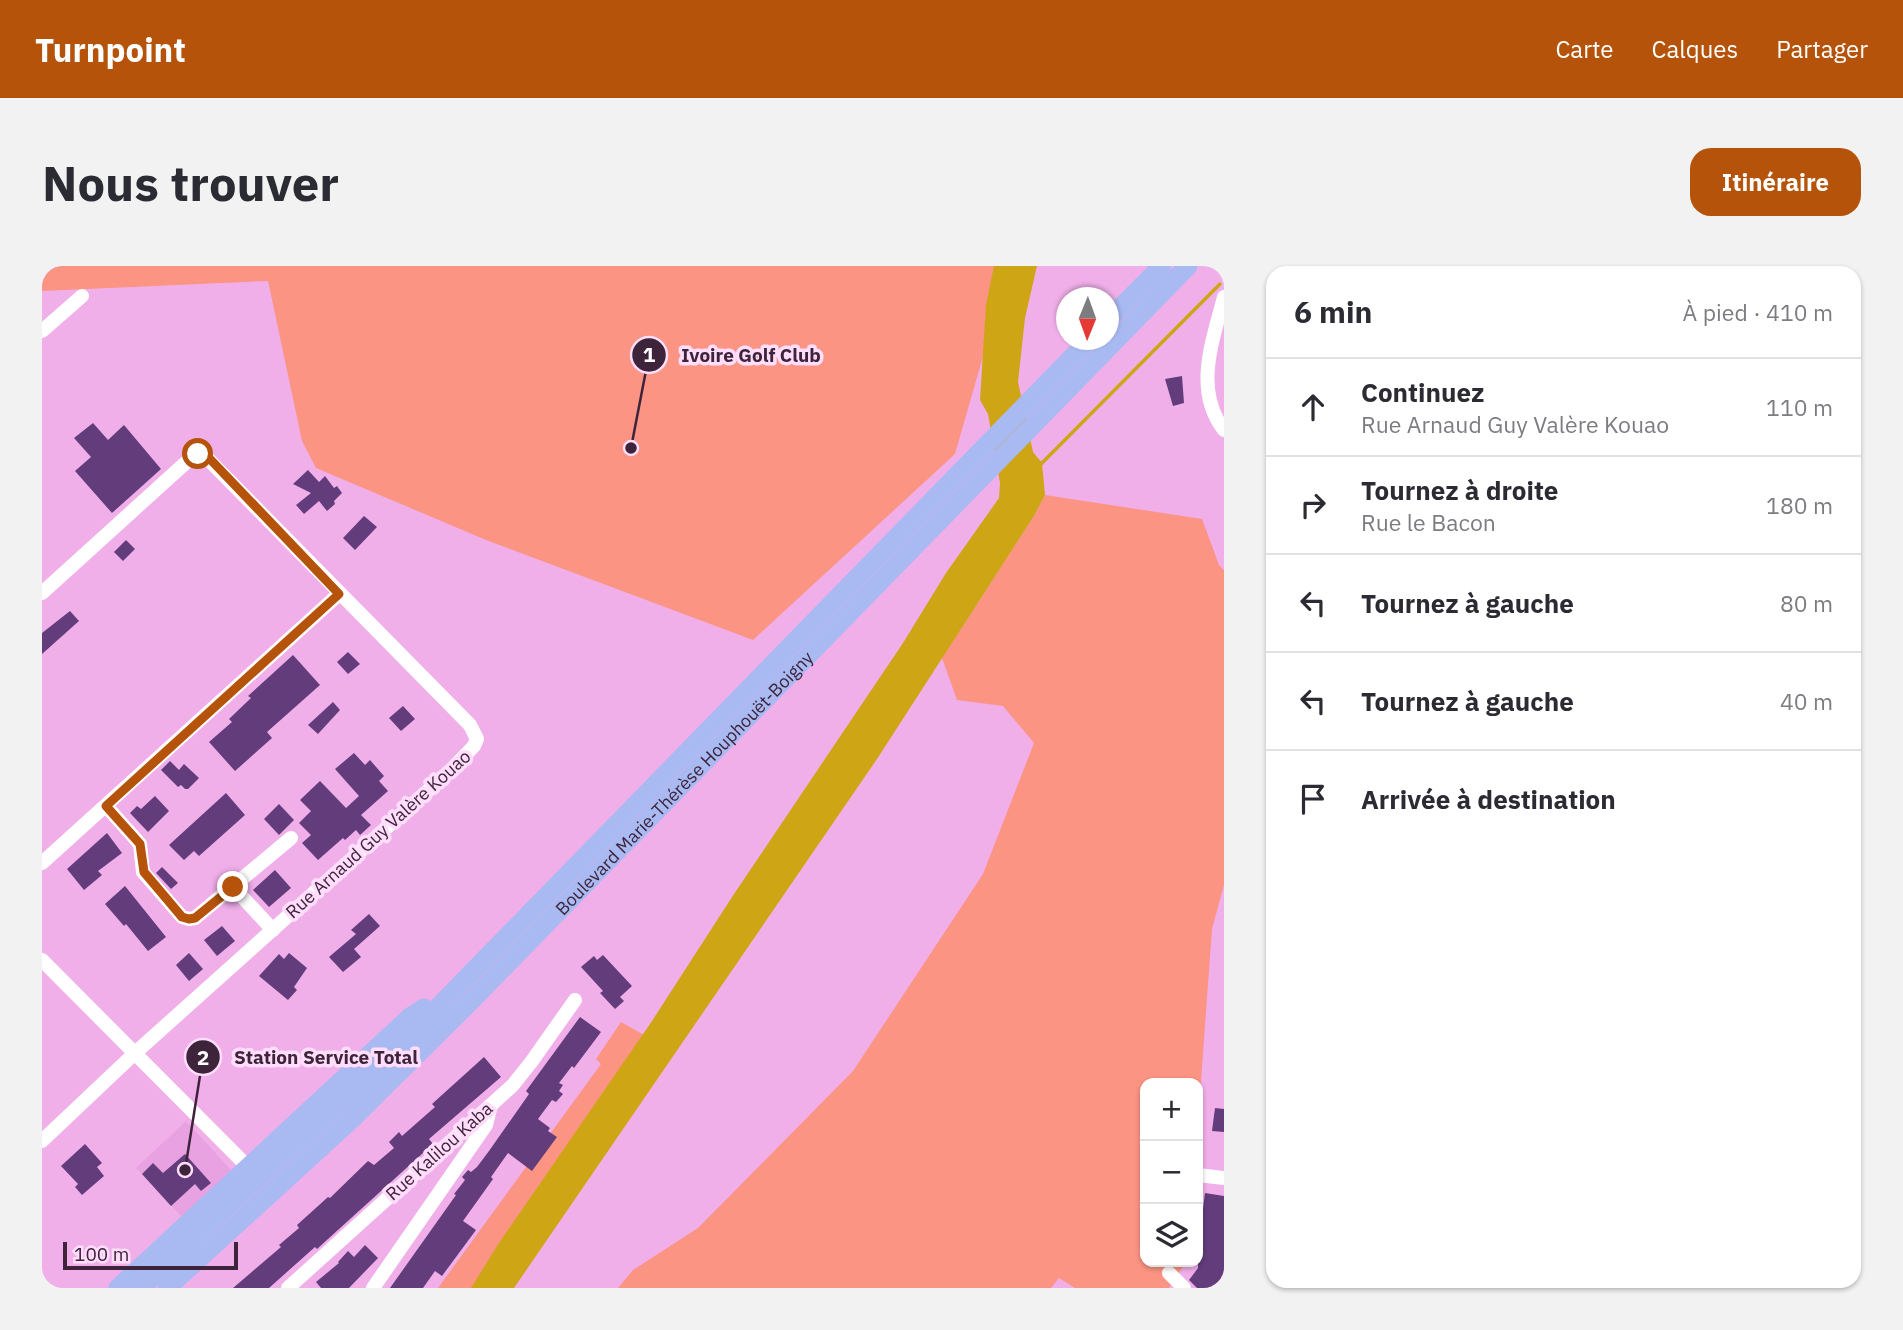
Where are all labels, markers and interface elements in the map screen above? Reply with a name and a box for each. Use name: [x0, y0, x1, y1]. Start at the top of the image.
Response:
text: Turnpoint: [35, 28, 186, 71]
text: Carte: [1555, 33, 1614, 65]
text: Calques: [1652, 33, 1738, 65]
text: Partager: [1776, 33, 1868, 65]
button: Itinéraire: [1690, 148, 1861, 216]
text: Nous trouver: [42, 151, 339, 214]
north arrow: [1056, 287, 1119, 350]
text: 6 min: [1294, 292, 1372, 331]
text: À pied · 410 m: [1683, 297, 1833, 327]
callout: Ivoire Golf Club: [632, 335, 834, 375]
text: 1: [643, 340, 656, 368]
text: Ivoire Golf Club: [681, 343, 821, 367]
text: Continuez: [1361, 375, 1484, 409]
icon: ahead: [1294, 388, 1332, 426]
text: 110 m: [1766, 392, 1833, 422]
text: Rue Arnaud Guy Valère Kouao: [1361, 409, 1669, 439]
route start: [182, 438, 213, 469]
text: Tournez à droite: [1361, 473, 1558, 507]
icon: right: [1294, 486, 1332, 524]
text: 180 m: [1766, 490, 1833, 520]
text: Rue le Bacon: [1361, 507, 1496, 537]
icon: left: [1294, 584, 1332, 622]
text: Tournez à gauche: [1361, 586, 1574, 620]
text: 80 m: [1780, 588, 1833, 618]
street label: Boulevard Marie-Thérèse Houphouët-Boigny: [550, 646, 818, 920]
icon: left: [1294, 682, 1332, 720]
text: Tournez à gauche: [1361, 684, 1574, 718]
text: 40 m: [1780, 686, 1833, 716]
street label: Rue Arnaud Guy Valère Kouao: [281, 745, 475, 923]
icon: arrive: [1294, 780, 1332, 818]
text: Arrivée à destination: [1361, 782, 1616, 816]
route end: [217, 871, 248, 902]
callout: Station Service Total: [185, 1037, 432, 1077]
text: 2: [197, 1043, 209, 1071]
text: Station Service Total: [234, 1045, 418, 1069]
map controls: [1140, 1078, 1203, 1267]
button: +: [1140, 1078, 1203, 1141]
street label: Rue Kalilou Kaba: [381, 1097, 498, 1205]
button: −: [1140, 1141, 1203, 1204]
button: layers: [1140, 1204, 1203, 1267]
scale bar: [63, 1239, 238, 1271]
text: 100 m: [74, 1242, 129, 1266]

